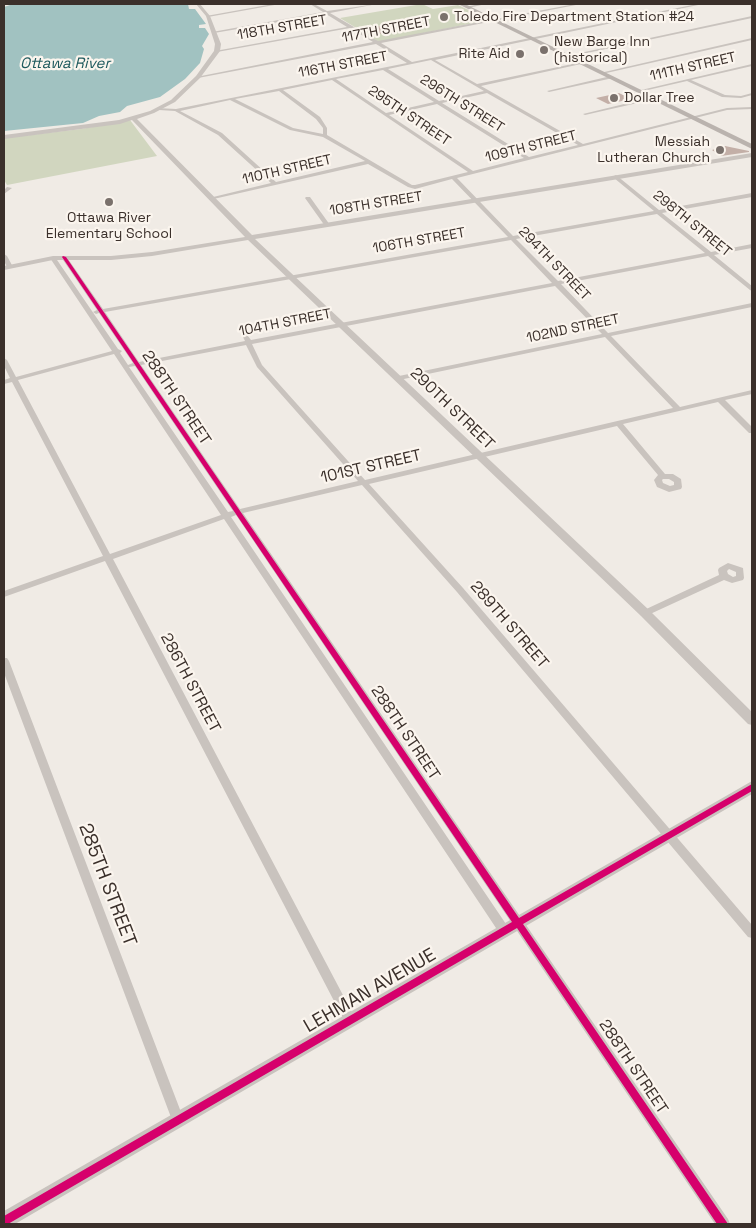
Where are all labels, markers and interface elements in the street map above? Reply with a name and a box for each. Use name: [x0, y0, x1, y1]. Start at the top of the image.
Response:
place label: Toledo Fire Department Station #24: [454, 9, 694, 25]
marker: Toledo Fire Department Station #24: [438, 11, 450, 23]
street label: 118TH STREET: [236, 12, 328, 44]
street label: 117TH STREET: [340, 13, 432, 47]
place label: New Barge Inn (historical): [554, 34, 650, 66]
marker: New Barge Inn (historical): [538, 44, 550, 56]
place label: Rite Aid: [458, 46, 510, 62]
street label: 116TH STREET: [297, 48, 389, 82]
marker: Rite Aid: [514, 48, 526, 60]
street label: 111TH STREET: [648, 49, 738, 85]
water label: Ottawa River: [20, 55, 110, 73]
street label: 296TH STREET: [417, 71, 507, 137]
street label: 295TH STREET: [365, 82, 453, 150]
place label: Dollar Tree: [624, 90, 694, 106]
marker: Dollar Tree: [608, 92, 620, 104]
street label: 109TH STREET: [484, 128, 578, 166]
place label: Messiah Lutheran Church: [597, 134, 710, 166]
marker: Messiah Lutheran Church: [714, 144, 726, 156]
street label: 110TH STREET: [241, 152, 333, 188]
street label: 298TH STREET: [649, 187, 735, 261]
street label: 108TH STREET: [328, 188, 424, 220]
marker: Ottawa River Elementary School: [103, 196, 115, 208]
place label: Ottawa River Elementary School: [46, 210, 172, 242]
street label: 294TH STREET: [515, 224, 593, 304]
street label: 106TH STREET: [371, 225, 467, 257]
street label: 104TH STREET: [237, 306, 333, 340]
street label: 102ND STREET: [525, 311, 621, 347]
street label: 288TH STREET: [137, 347, 215, 449]
street label: 290TH STREET: [406, 364, 498, 454]
street label: 101ST STREET: [319, 446, 423, 488]
street label: 289TH STREET: [466, 577, 552, 673]
street label: 286TH STREET: [156, 630, 224, 736]
street label: 288TH STREET: [366, 682, 444, 784]
street label: 285TH STREET: [73, 820, 141, 950]
street label: LEHMAN AVENUE: [300, 944, 440, 1038]
street label: 288TH STREET: [594, 1016, 672, 1118]

